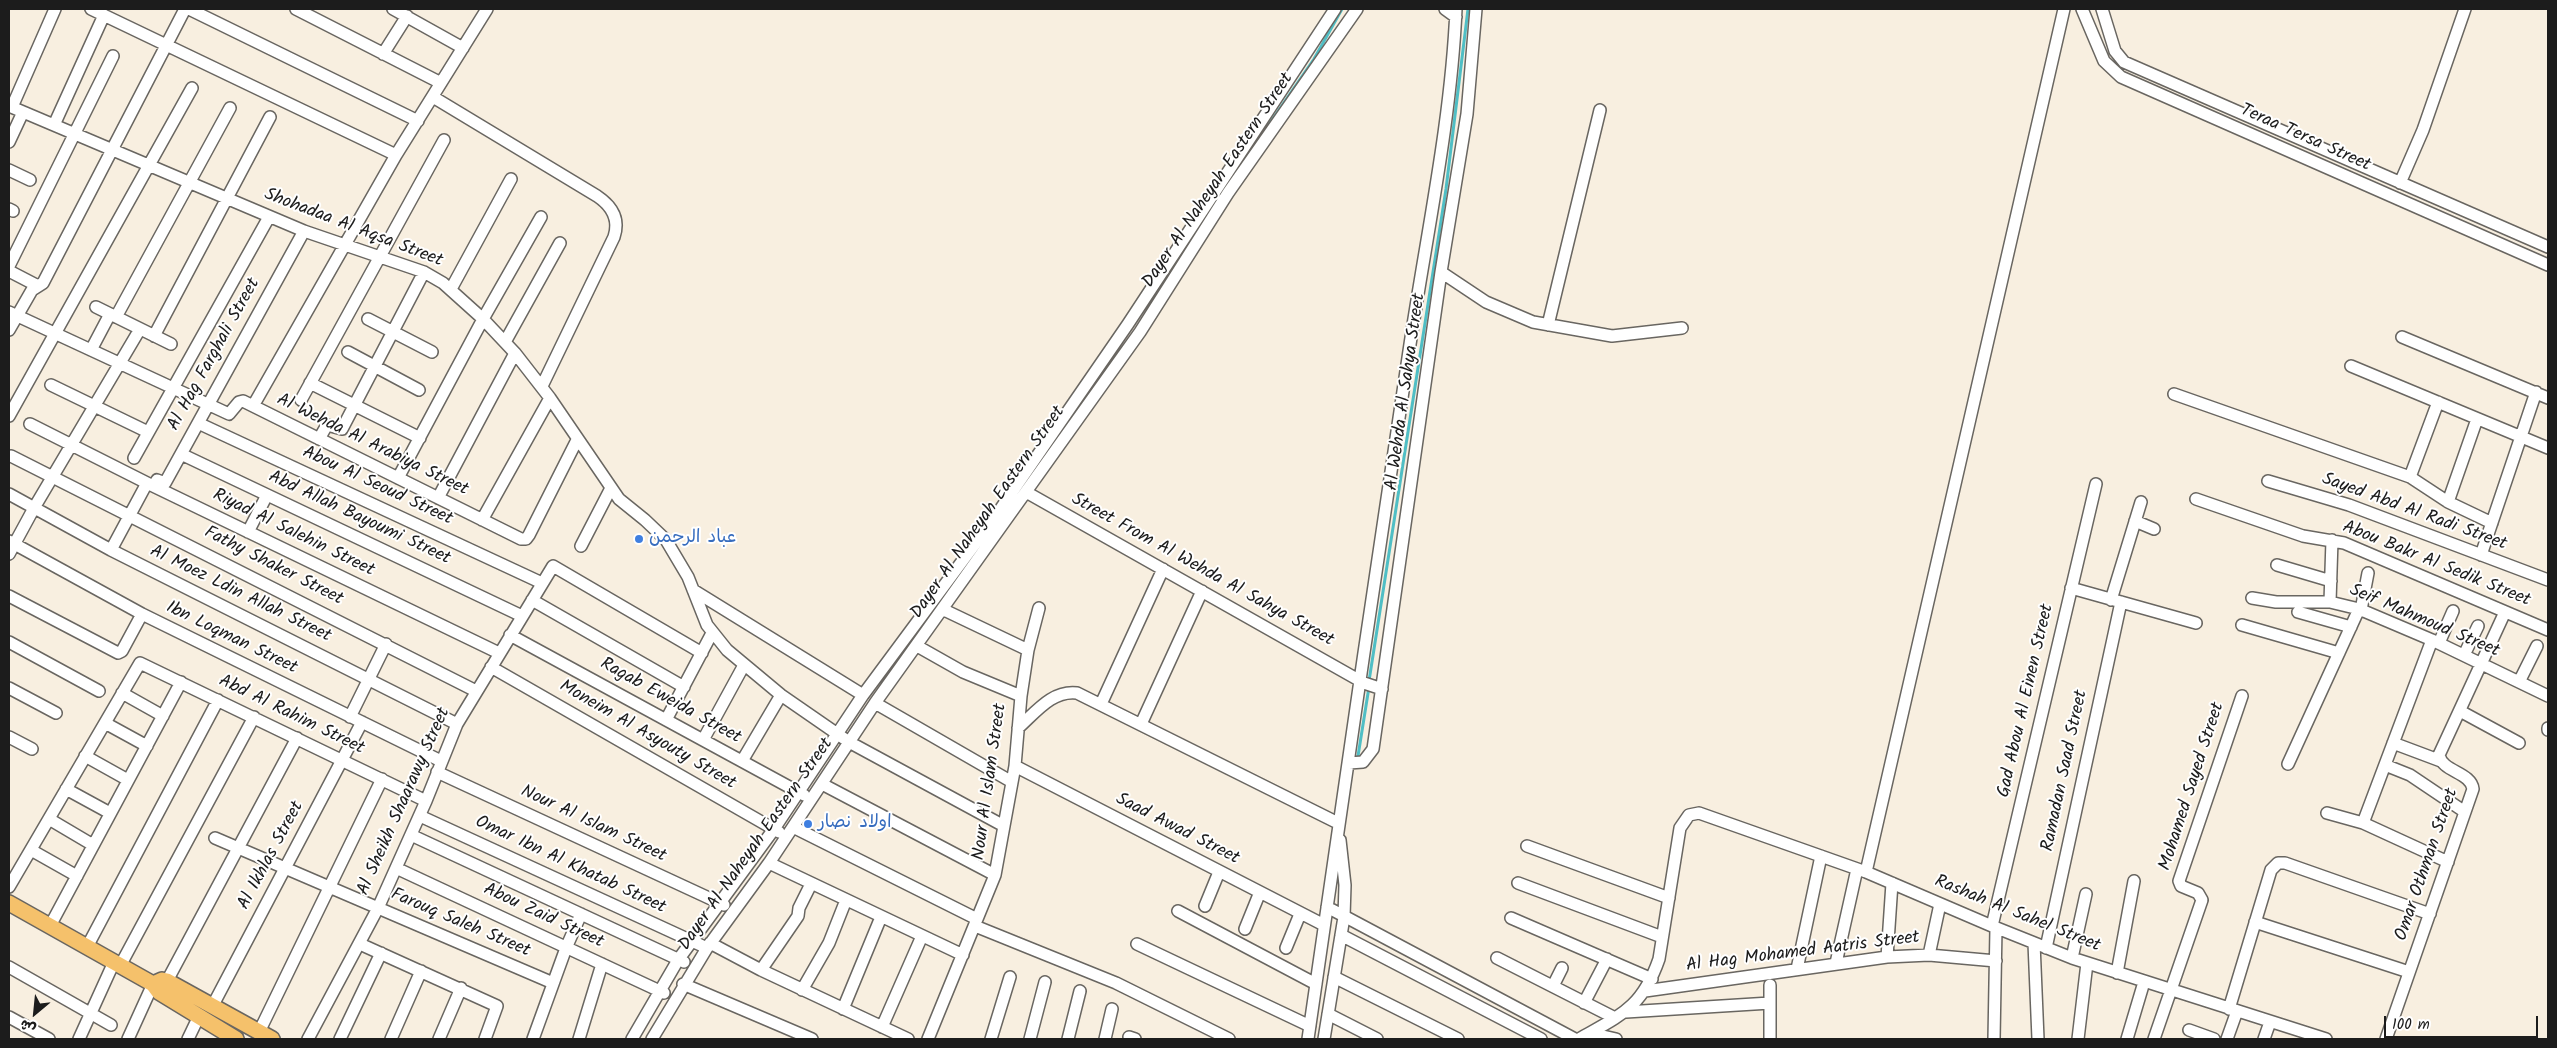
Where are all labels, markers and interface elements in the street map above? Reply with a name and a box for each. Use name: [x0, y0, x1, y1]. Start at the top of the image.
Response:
street label: Dayer Al Naheyah Eastern Street: [1139, 69, 1299, 293]
street label: Teraa Tersa Street: [2236, 101, 2374, 177]
street label: Shohadaa Al Aqsa Street: [261, 185, 445, 273]
street label: Al Hag Farghali Street: [164, 275, 266, 435]
street label: Al Wehda Al Sahya Street: [1382, 292, 1432, 492]
street label: Al Wehda Al Arabiya Street: [273, 390, 471, 502]
street label: Dayer Al Naheyah Eastern Street: [907, 403, 1071, 623]
street label: Abou Al Seoud Street: [298, 443, 456, 531]
street label: Abd Allah Bayoumi Street: [265, 467, 453, 571]
street label: Sayed Abd Al Radi Street: [2319, 470, 2509, 556]
street label: Riyad Al Salehin Street: [209, 485, 377, 583]
street label: Street From Al Wehda Al Sahya Street: [1067, 490, 1337, 652]
street label: Abou Bakr Al Sedik Street: [2339, 517, 2533, 613]
street label: Fathy Shaker Street: [200, 523, 346, 611]
place label: عباد الرحمن: [649, 528, 736, 550]
marker: عباد الرحمن: [633, 533, 645, 545]
street label: Al Moez Ldin Allah Street: [146, 542, 334, 648]
street label: Seif Mahmoud Street: [2346, 581, 2502, 663]
street label: Ibn Loqman Street: [162, 598, 300, 680]
street label: Gad Abou Al Einen Street: [1994, 602, 2060, 800]
street label: Ragab Eweida Street: [596, 654, 744, 750]
street label: Abd Al Rahim Street: [215, 671, 367, 761]
street label: Moneim Al Asyouty Street: [555, 676, 739, 796]
street label: Ramadan Saad Street: [2038, 688, 2094, 854]
street label: Mohamed Sayed Street: [2156, 700, 2230, 874]
street label: Nour Al Islam Street: [969, 702, 1013, 862]
street label: Al Sheikh Shaarawy Street: [354, 705, 456, 899]
street label: Dayer Al Naheyah Eastern Street: [675, 735, 839, 955]
street label: Nour Al Islam Street: [517, 782, 669, 868]
street label: Omar Othman Street: [2392, 786, 2464, 944]
street label: Saad Awad Street: [1112, 790, 1242, 870]
street label: Al Ikhlas Street: [234, 798, 310, 914]
street label: Omar Ibn Al Khatab Street: [471, 812, 669, 920]
place label: اولاد نصار: [818, 813, 892, 835]
marker: اولاد نصار: [802, 818, 814, 830]
street label: Rashah Al Sahel Street: [1931, 872, 2103, 958]
street label: Abou Zaid Street: [479, 880, 607, 954]
street label: Farouq Saleh Street: [387, 885, 533, 963]
street label: Al Hag Mohamed Aatris Street: [1685, 928, 1921, 978]
north arrow: [10, 988, 60, 1038]
scale bar: [2387, 1006, 2541, 1038]
text: ش: [16, 1013, 40, 1040]
text: 100 m: [2392, 1013, 2430, 1037]

